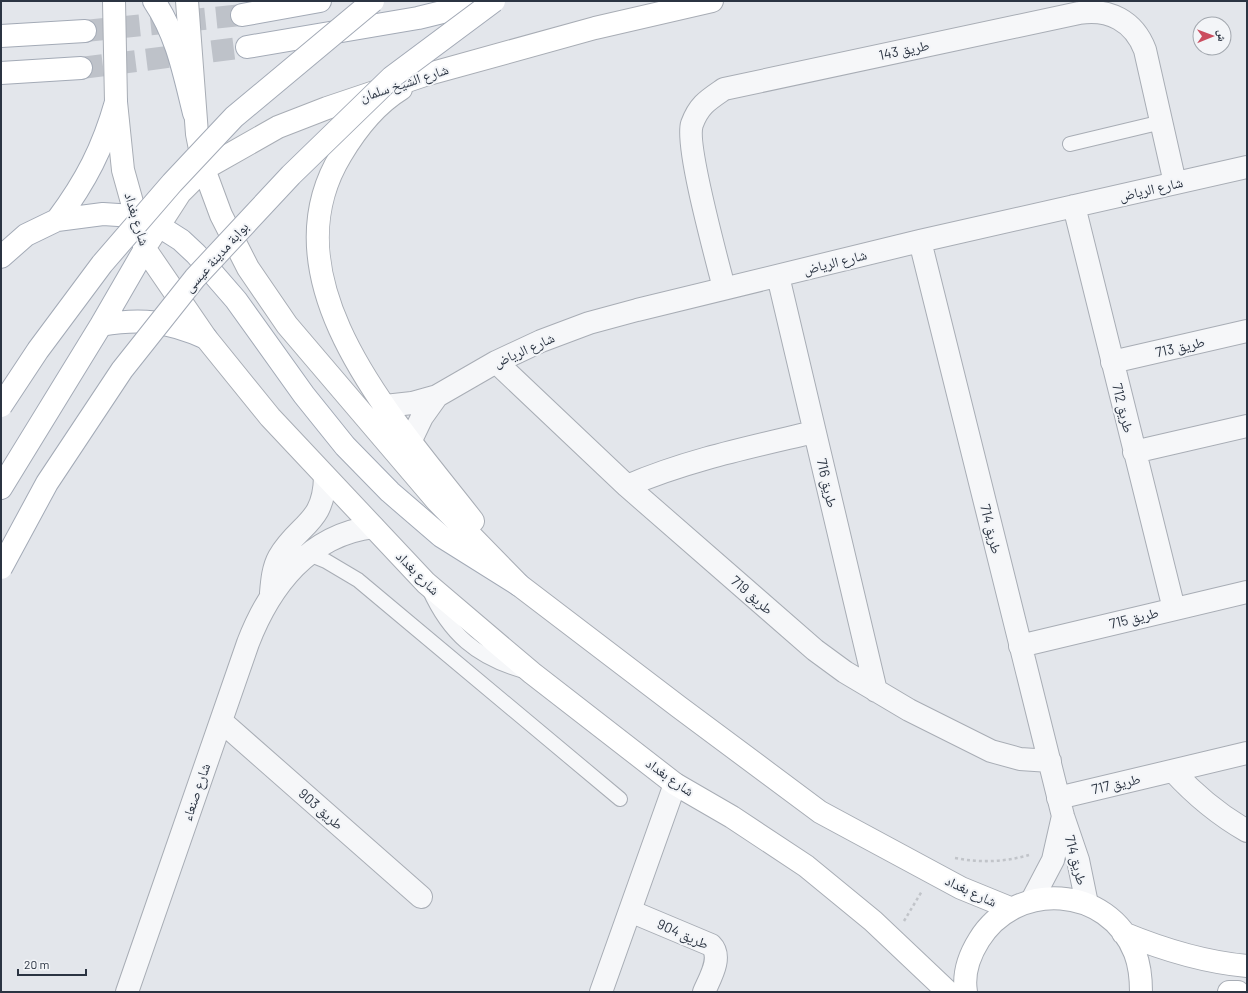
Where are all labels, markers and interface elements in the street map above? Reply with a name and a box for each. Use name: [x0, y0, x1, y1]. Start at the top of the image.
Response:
north arrow: [1192, 16, 1232, 56]
text: ش: [1214, 30, 1229, 42]
street label: طريق 143: [877, 36, 931, 65]
street label: شارع الشيخ سلمان: [357, 60, 451, 107]
street label: شارع الرياض: [1117, 173, 1185, 206]
street label: شارع بغداد: [119, 190, 154, 248]
street label: بوابة مدينة عيسى: [180, 218, 252, 296]
street label: شارع الرياض: [801, 245, 869, 280]
street label: شارع الرياض: [491, 329, 558, 372]
street label: طريق 713: [1153, 333, 1207, 362]
street label: طريق 712: [1107, 381, 1138, 435]
street label: طريق 716: [812, 456, 841, 510]
street label: طريق 714: [975, 502, 1006, 556]
street label: شارع بغداد: [392, 547, 444, 599]
street label: طريق 719: [726, 572, 777, 619]
street label: طريق 715: [1107, 603, 1161, 634]
street label: شارع بغداد: [642, 754, 698, 801]
street label: شارع صنعاء: [178, 761, 215, 824]
street label: طريق 717: [1090, 770, 1142, 799]
street label: طريق 903: [294, 785, 347, 834]
street label: طريق 714: [1060, 833, 1091, 887]
street label: شارع بغداد: [942, 871, 1000, 912]
street label: طريق 904: [654, 915, 712, 954]
scale bar: [18, 951, 86, 977]
text: 20 m: [24, 957, 50, 971]

